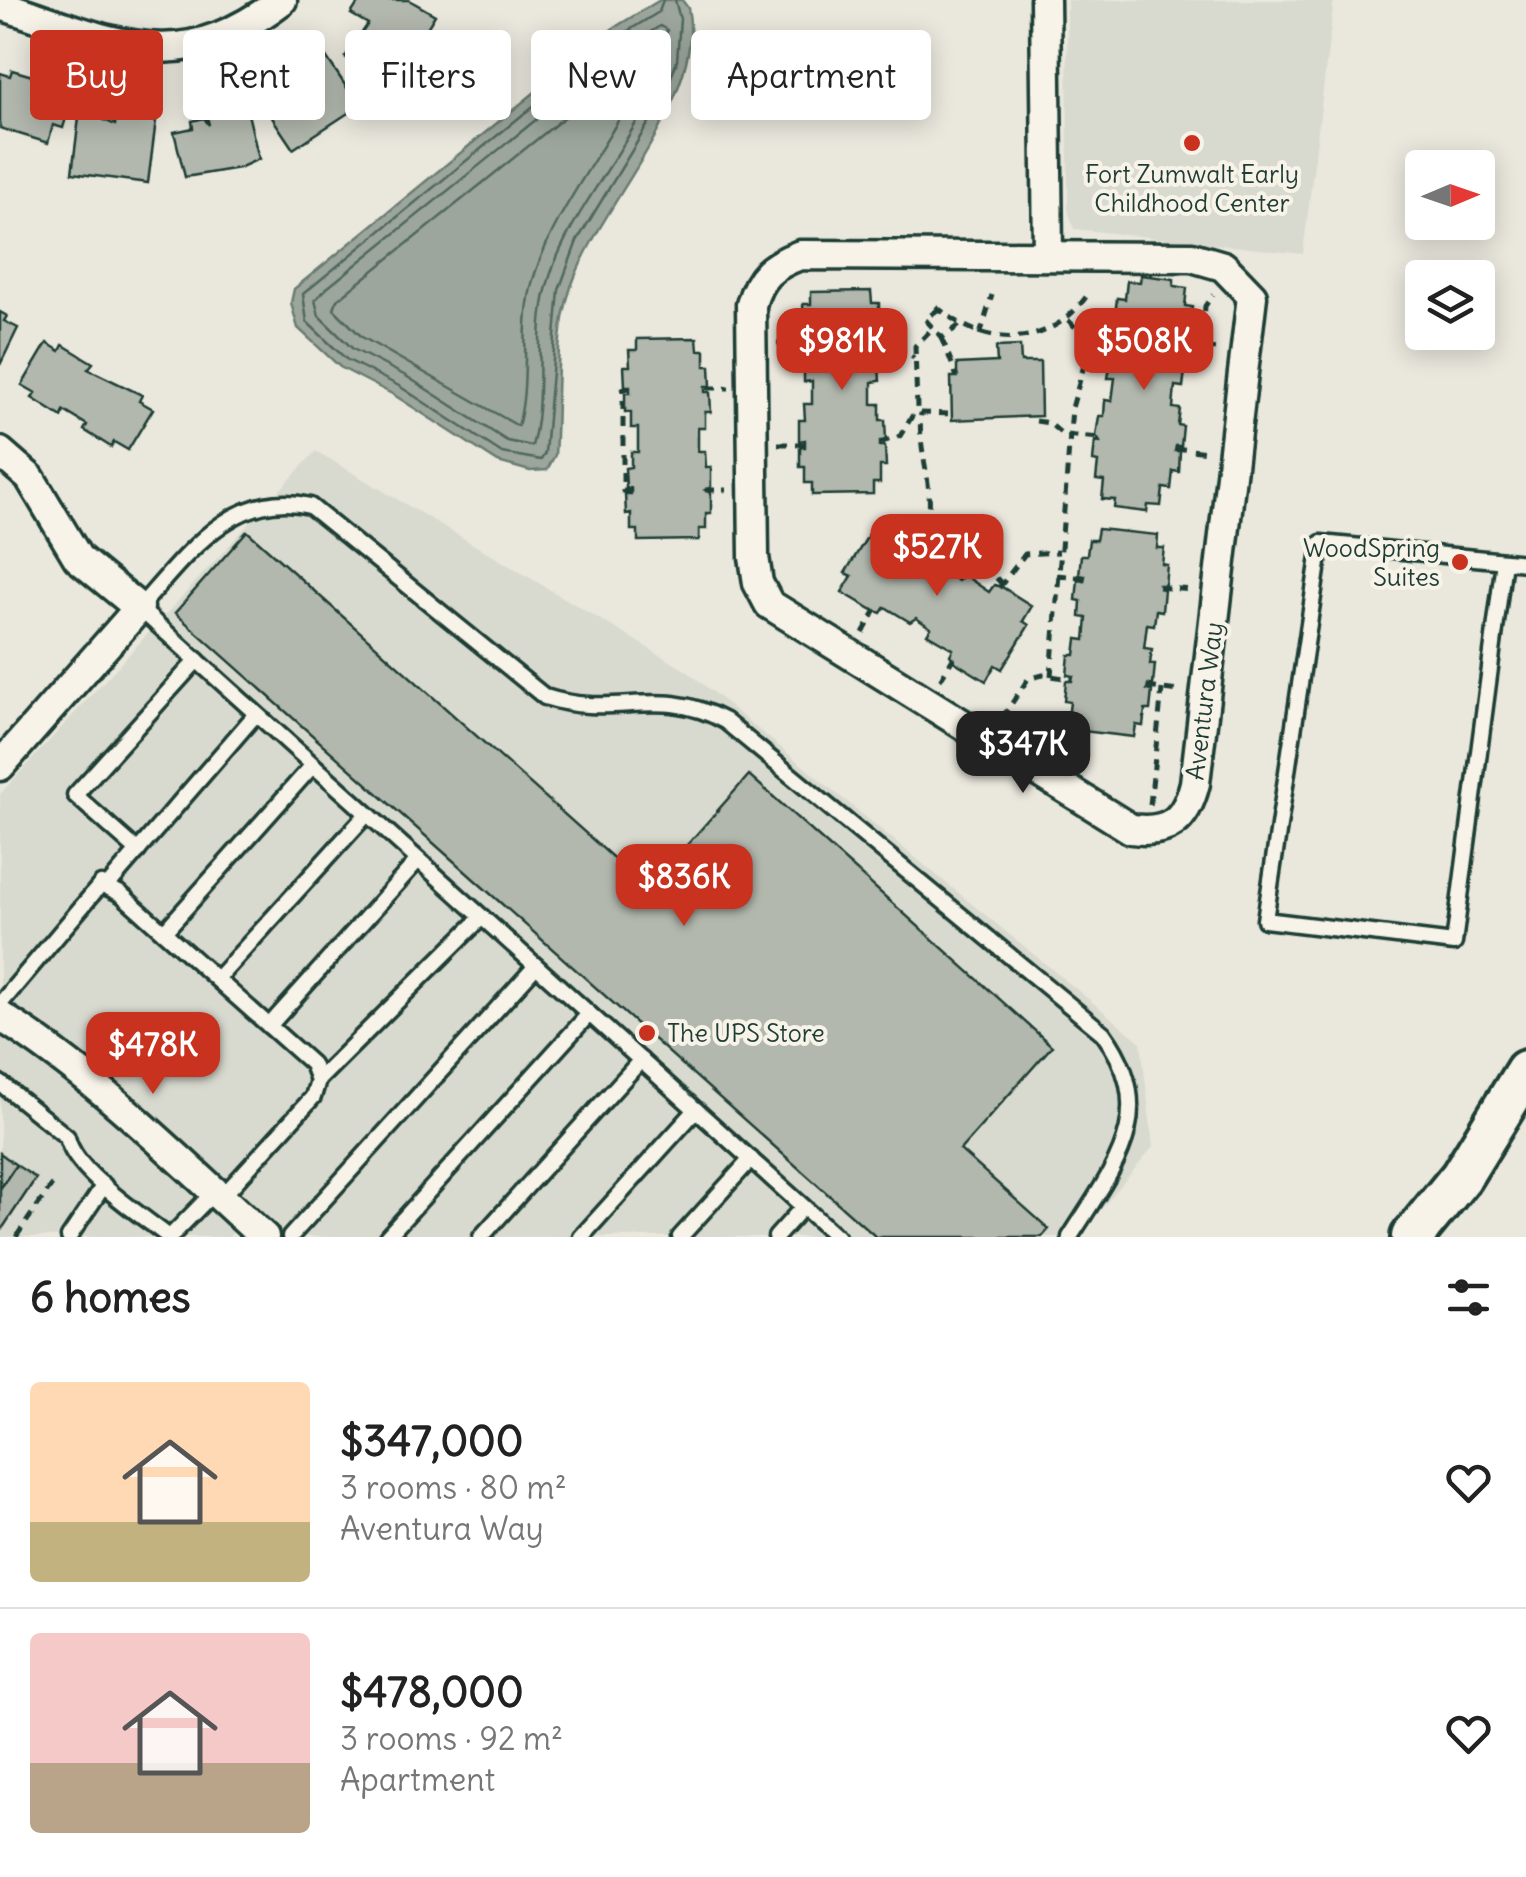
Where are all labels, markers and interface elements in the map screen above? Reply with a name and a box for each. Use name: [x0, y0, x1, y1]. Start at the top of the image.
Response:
chip: Buy: [30, 30, 163, 120]
chip: Rent: [183, 30, 325, 120]
chip: Filters: [345, 30, 511, 120]
chip: New: [531, 30, 671, 120]
chip: Apartment: [691, 30, 931, 120]
marker: Fort Zumwalt Early Childhood Center: [1181, 132, 1203, 154]
north arrow: [1405, 150, 1495, 240]
map controls: [1405, 150, 1495, 350]
place label: Fort Zumwalt Early Childhood Center: [1085, 158, 1299, 219]
button: layers: [1405, 260, 1495, 350]
pin: $981K: [772, 308, 912, 393]
pin: $508K: [1074, 308, 1214, 393]
text: $981K: [798, 320, 886, 361]
text: $508K: [1096, 320, 1192, 361]
pin: $527K: [867, 514, 1007, 599]
text: $527K: [892, 526, 982, 567]
place label: WoodSpring Suites: [1303, 532, 1440, 593]
marker: WoodSpring Suites: [1449, 551, 1471, 573]
street label: Aventura Way: [1178, 620, 1230, 782]
pin: $347K: [953, 711, 1093, 796]
text: $347K: [978, 723, 1068, 764]
pin: $836K: [614, 844, 754, 929]
text: $836K: [638, 856, 730, 897]
pin: $478K: [83, 1012, 223, 1097]
place label: The UPS Store: [667, 1017, 825, 1049]
marker: The UPS Store: [636, 1022, 658, 1044]
text: $478K: [108, 1024, 198, 1065]
icon: filters: [1441, 1270, 1496, 1325]
text: 6 homes: [30, 1271, 191, 1323]
text: $347,000: [340, 1415, 523, 1467]
icon: home: [110, 1422, 230, 1542]
icon: heart: [1441, 1455, 1496, 1510]
text: 3 rooms · 80 m²: [340, 1467, 567, 1508]
text: Aventura Way: [340, 1508, 544, 1549]
text: $478,000: [340, 1666, 524, 1718]
icon: home: [110, 1673, 230, 1793]
icon: heart: [1441, 1706, 1496, 1761]
text: 3 rooms · 92 m²: [340, 1718, 563, 1759]
text: Apartment: [340, 1759, 495, 1800]

